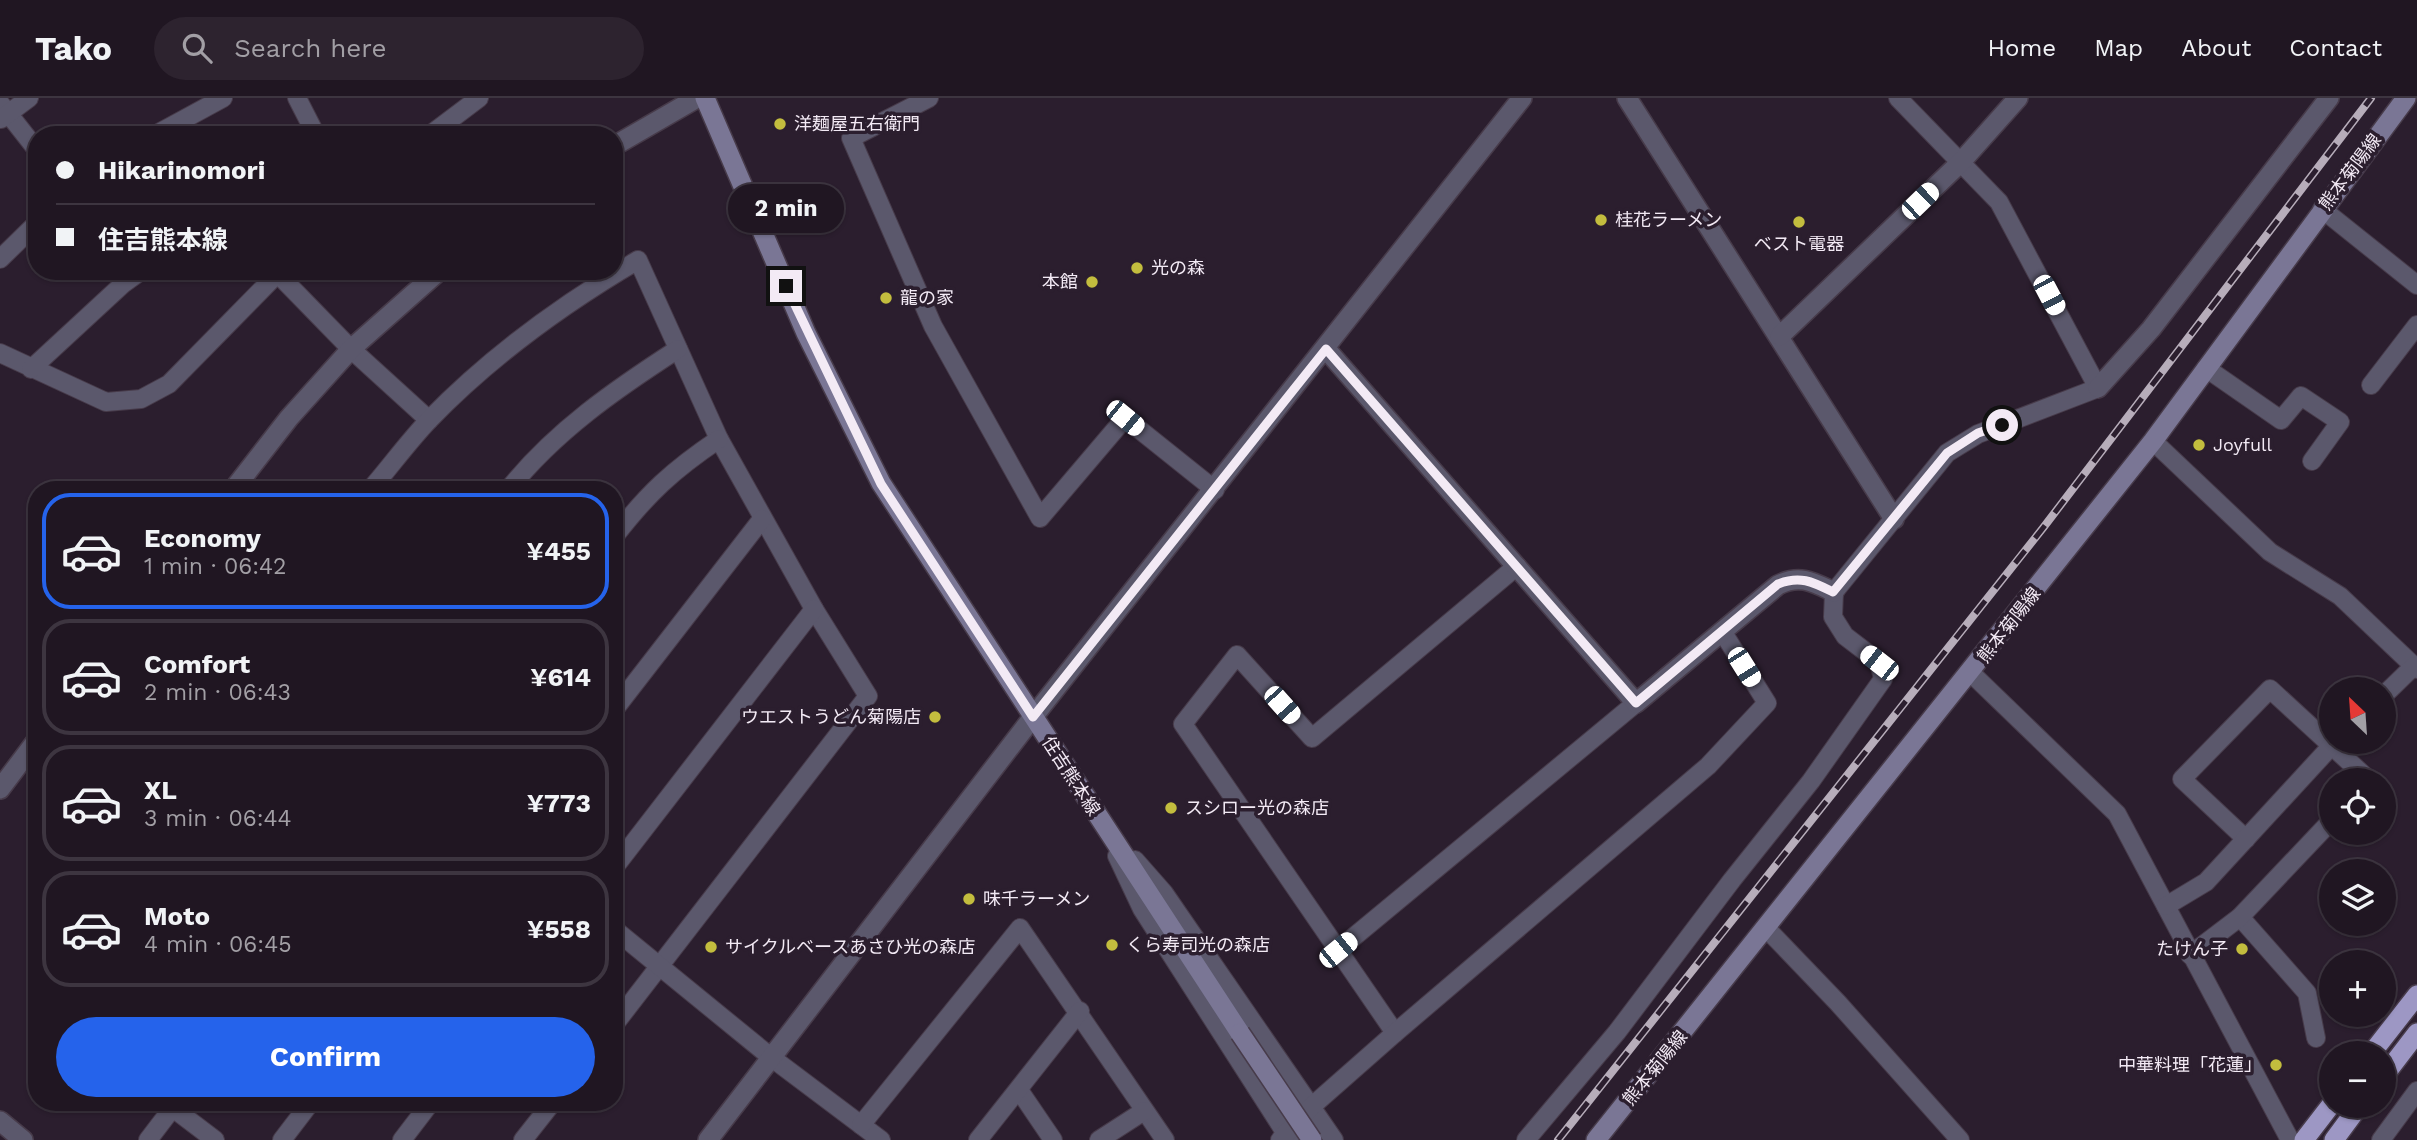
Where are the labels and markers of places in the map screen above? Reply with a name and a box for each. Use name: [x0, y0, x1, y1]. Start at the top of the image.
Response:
place label: 洋麺屋五右衛門: [794, 113, 920, 134]
marker: 洋麺屋五右衛門: [772, 116, 788, 132]
place label: 桂花ラーメン: [1615, 209, 1722, 230]
marker: 桂花ラーメン: [1593, 212, 1609, 228]
marker: ベスト電器: [1791, 214, 1807, 230]
place label: ベスト電器: [1754, 233, 1844, 254]
place label: 光の森: [1151, 257, 1205, 278]
marker: 光の森: [1129, 260, 1145, 276]
place label: 本館: [1042, 271, 1078, 292]
marker: 本館: [1084, 274, 1100, 290]
place label: 龍の家: [900, 287, 954, 308]
marker: 龍の家: [878, 290, 894, 306]
place label: Joyfull: [2213, 434, 2273, 455]
marker: Joyfull: [2191, 437, 2207, 453]
place label: ウエストうどん菊陽店: [741, 706, 921, 727]
marker: ウエストうどん菊陽店: [927, 709, 943, 725]
place label: スシロー光の森店: [1185, 797, 1329, 818]
marker: スシロー光の森店: [1163, 800, 1179, 816]
place label: 味千ラーメン: [983, 888, 1090, 909]
marker: 味千ラーメン: [961, 891, 977, 907]
place label: くら寿司光の森店: [1126, 934, 1270, 955]
place label: サイクルベースあさひ光の森店: [725, 936, 975, 957]
marker: くら寿司光の森店: [1104, 937, 1120, 953]
place label: たけん子: [2156, 938, 2228, 959]
marker: サイクルベースあさひ光の森店: [703, 939, 719, 955]
marker: たけん子: [2234, 941, 2250, 957]
place label: 中華料理「花蓮」: [2118, 1054, 2262, 1075]
marker: 中華料理「花蓮」: [2268, 1057, 2284, 1073]

